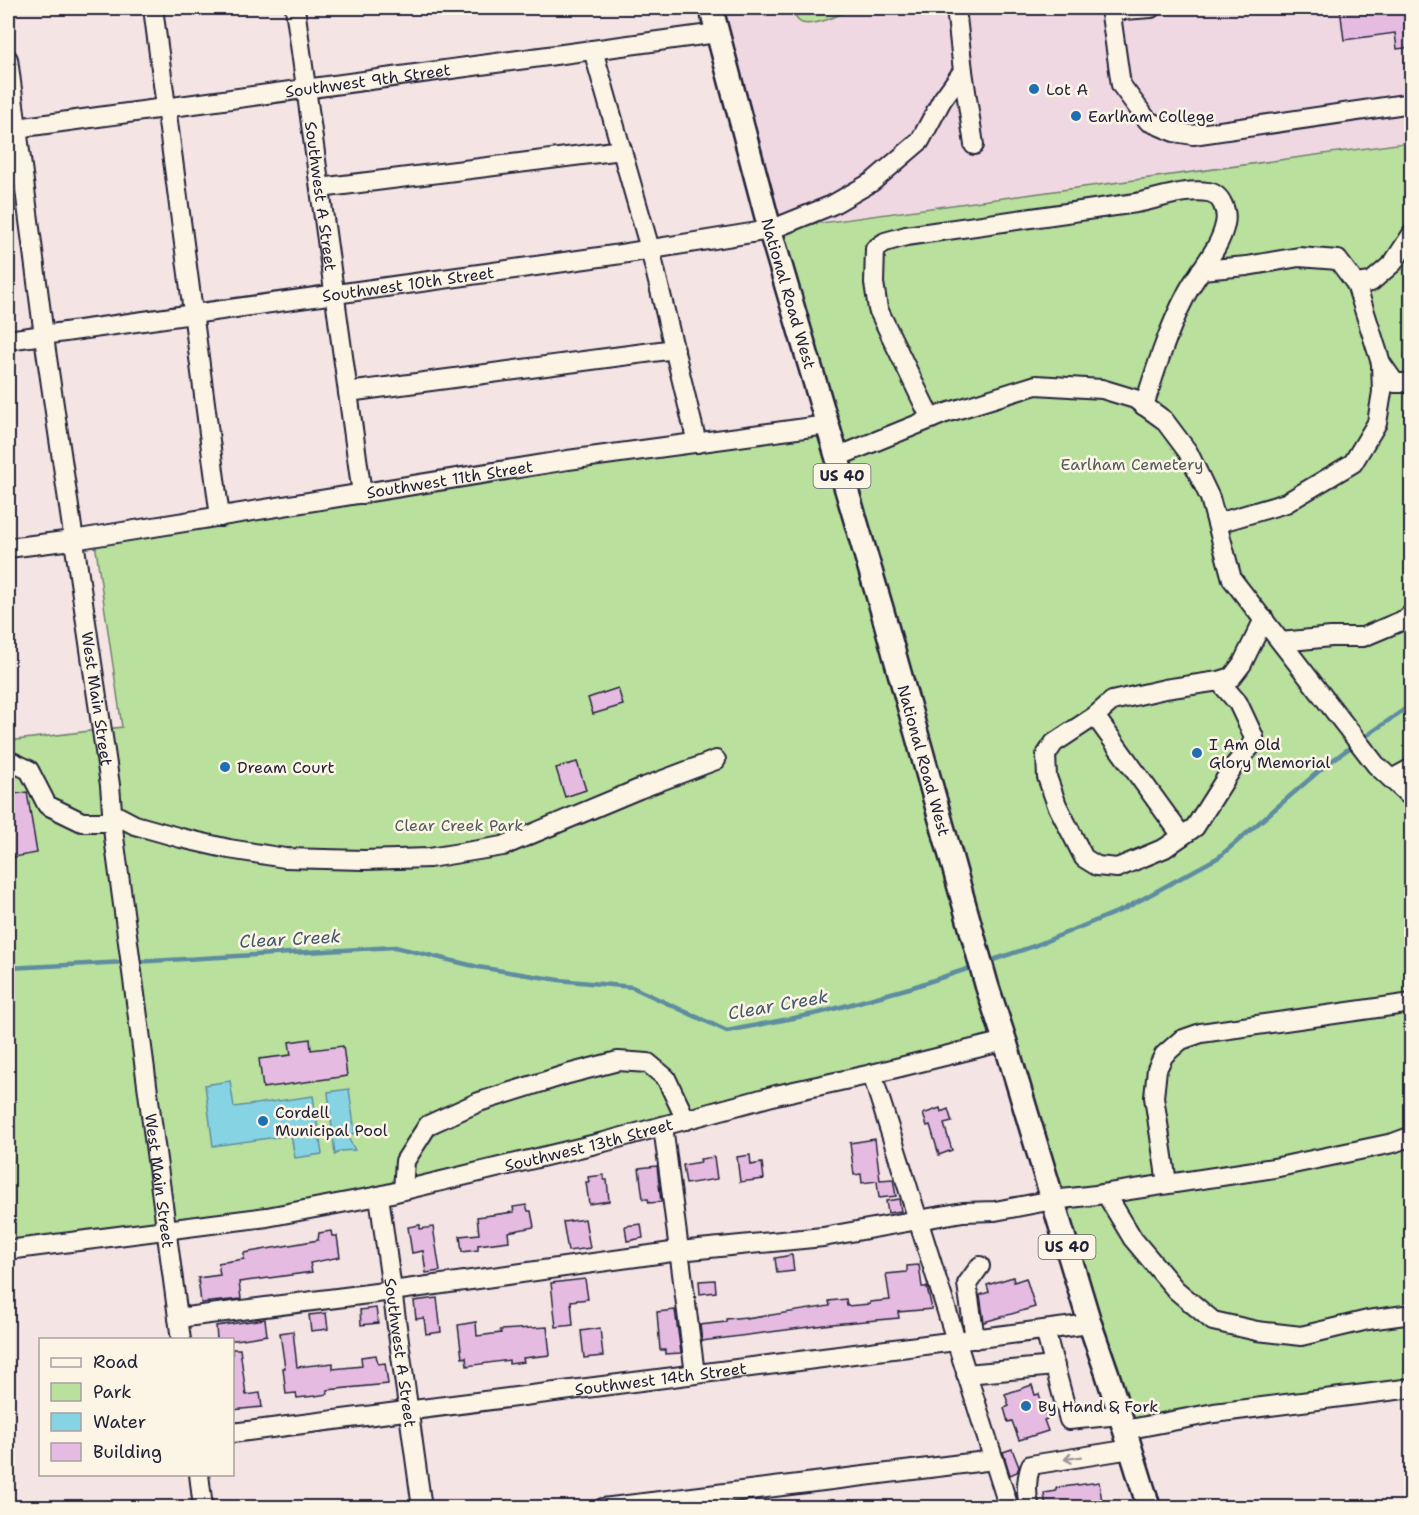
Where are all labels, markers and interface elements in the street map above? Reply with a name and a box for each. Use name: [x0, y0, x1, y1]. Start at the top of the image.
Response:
street label: Southwest 9th Street: [284, 59, 452, 102]
place label: Lot A: [1046, 79, 1088, 100]
marker: Lot A: [1027, 82, 1041, 96]
place label: Earlham College: [1088, 106, 1214, 127]
marker: Earlham College: [1069, 109, 1083, 123]
street label: Southwest A Street: [300, 120, 342, 272]
street label: National Road West: [757, 216, 821, 371]
street label: Southwest 10th Street: [321, 261, 495, 306]
park label: Earlham Cemetery: [1061, 454, 1203, 475]
street label: Southwest 11th Street: [365, 455, 534, 503]
road number: US 40: [814, 464, 870, 488]
street label: West Main Street: [77, 630, 118, 767]
street label: National Road West: [893, 682, 955, 838]
place label: I Am Old Glory Memorial: [1209, 734, 1331, 773]
marker: I Am Old Glory Memorial: [1190, 746, 1204, 760]
place label: Dream Court: [237, 757, 335, 778]
marker: Dream Court: [218, 760, 232, 774]
park label: Clear Creek Park: [395, 815, 523, 836]
water label: Clear Creek: [239, 924, 342, 954]
water label: Clear Creek: [726, 984, 831, 1026]
place label: Cordell Municipal Pool: [275, 1102, 388, 1141]
street label: West Main Street: [140, 1112, 179, 1249]
street label: Southwest 13th Street: [503, 1113, 675, 1176]
marker: Cordell Municipal Pool: [256, 1114, 270, 1128]
road number: US 40: [1038, 1235, 1096, 1259]
street label: Southwest A Street: [380, 1276, 421, 1429]
legend: [39, 1338, 234, 1476]
text: Road: [93, 1350, 138, 1374]
street label: Southwest 14th Street: [573, 1357, 748, 1400]
text: Park: [93, 1380, 132, 1404]
place label: By Hand & Fork: [1038, 1396, 1158, 1417]
marker: By Hand & Fork: [1019, 1399, 1033, 1413]
text: Water: [93, 1410, 146, 1434]
text: Building: [93, 1440, 162, 1464]
one-way arrow: [1064, 1453, 1083, 1464]

